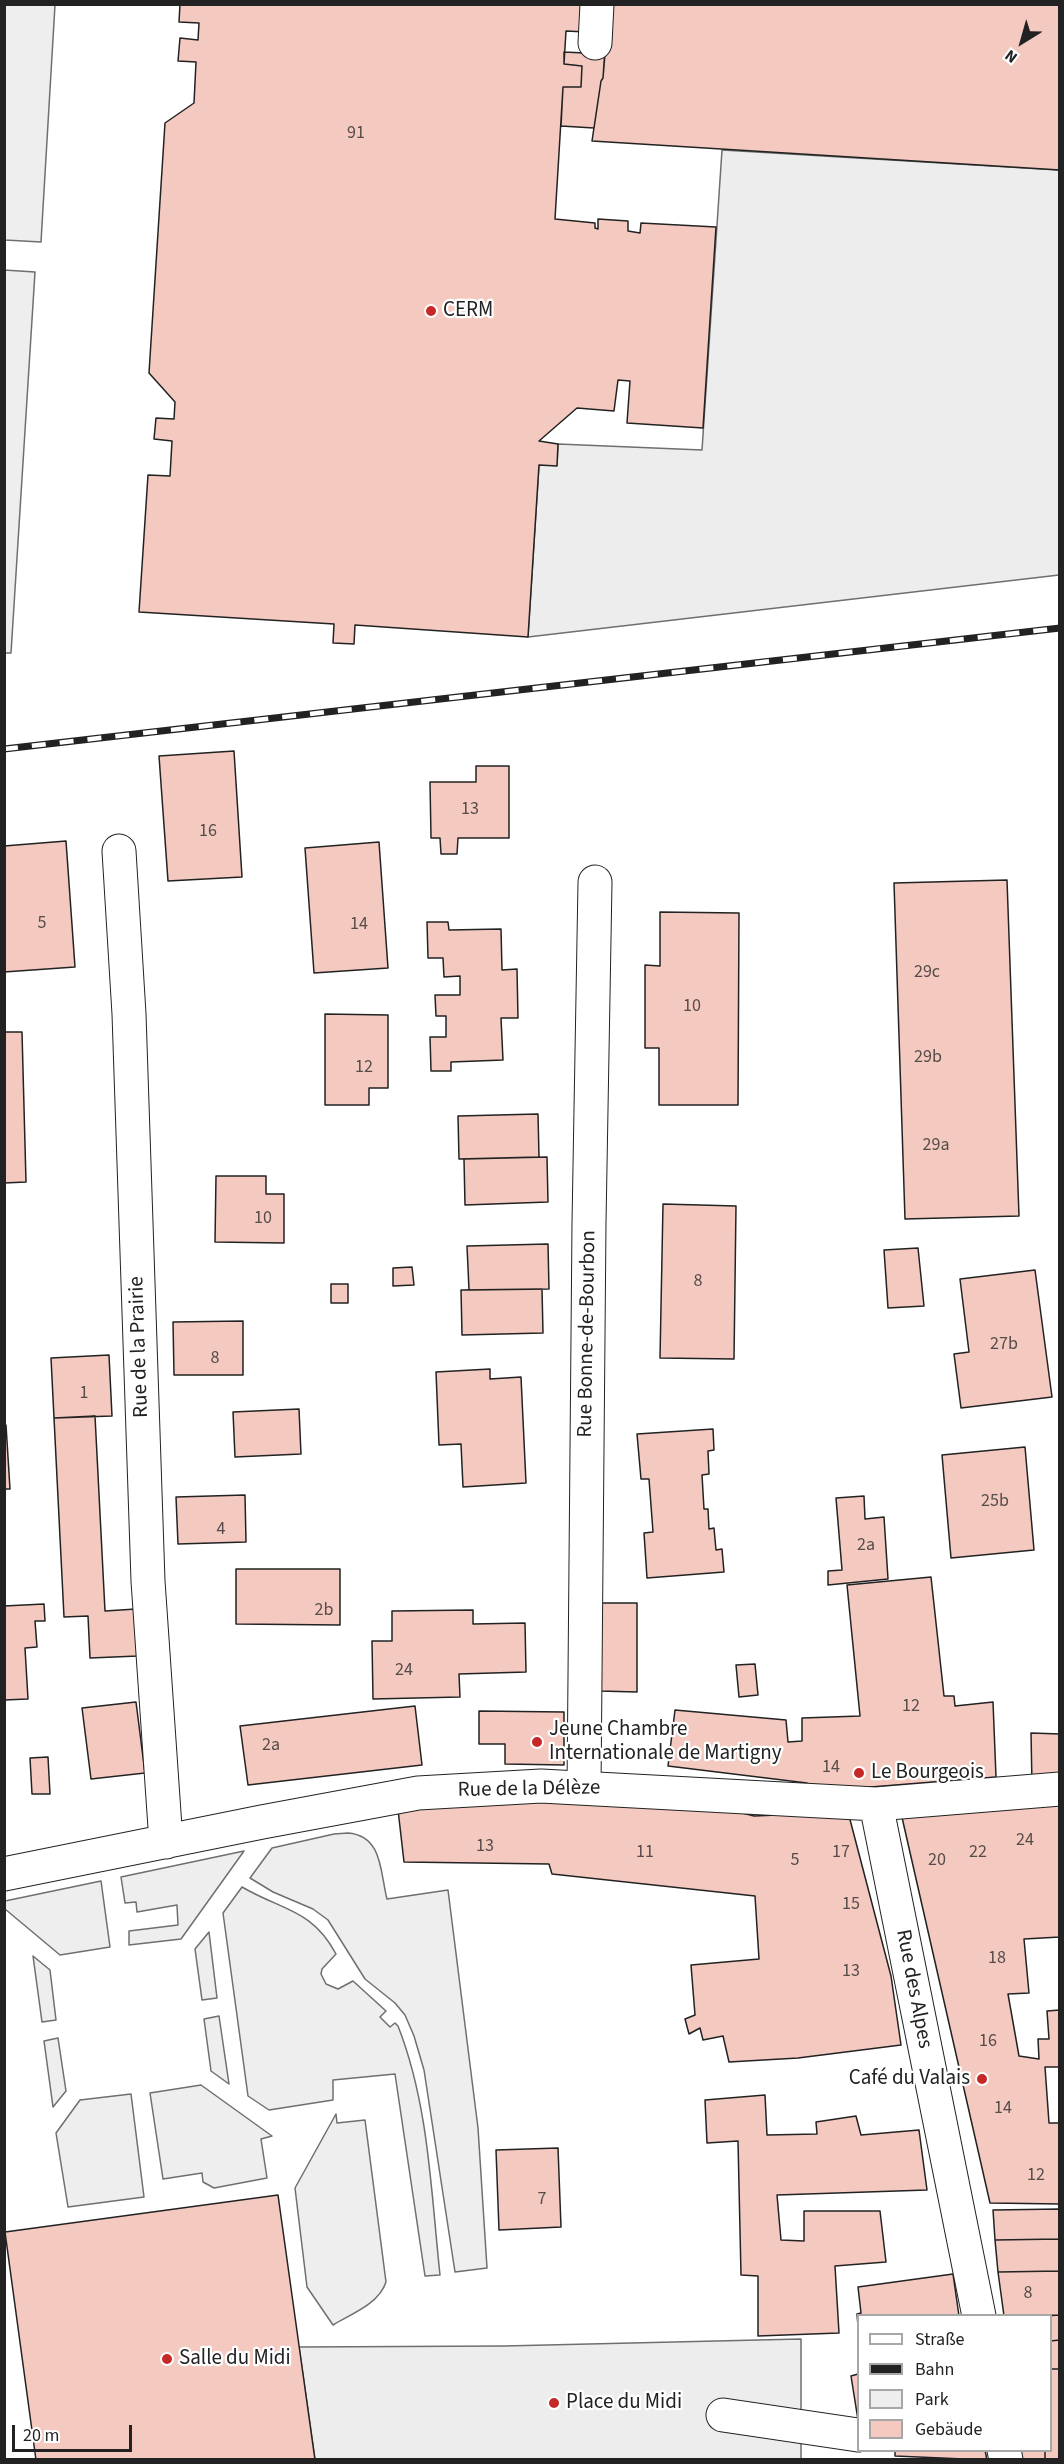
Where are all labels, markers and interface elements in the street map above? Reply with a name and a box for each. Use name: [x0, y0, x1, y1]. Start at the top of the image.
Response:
north arrow: [992, 12, 1052, 72]
text: N: [1000, 44, 1022, 68]
house number: 91: [347, 123, 365, 145]
place label: CERM: [443, 298, 493, 324]
marker: CERM: [424, 304, 438, 318]
house number: 13: [461, 799, 479, 821]
house number: 16: [199, 821, 217, 843]
house number: 5: [38, 913, 46, 935]
house number: 14: [350, 914, 368, 936]
house number: 29c: [914, 962, 940, 984]
house number: 10: [683, 996, 701, 1018]
house number: 29b: [914, 1047, 942, 1069]
house number: 12: [355, 1057, 373, 1079]
house number: 29a: [923, 1135, 949, 1157]
house number: 10: [254, 1208, 272, 1230]
street label: Rue Bonne-de-Bourbon: [574, 1230, 602, 1438]
house number: 8: [694, 1271, 702, 1293]
street label: Rue de la Prairie: [125, 1276, 155, 1418]
house number: 27b: [990, 1334, 1018, 1356]
house number: 8: [211, 1348, 219, 1370]
house number: 1: [80, 1383, 88, 1405]
house number: 25b: [981, 1491, 1009, 1513]
house number: 4: [217, 1519, 225, 1541]
house number: 2a: [857, 1535, 875, 1557]
house number: 2b: [315, 1600, 333, 1622]
house number: 24: [395, 1660, 413, 1682]
house number: 12: [902, 1696, 920, 1718]
place label: Jeune Chambre Internationale de Martigny: [549, 1717, 782, 1767]
house number: 2a: [262, 1735, 280, 1757]
marker: Jeune Chambre Internationale de Martigny: [530, 1735, 544, 1749]
house number: 14: [822, 1757, 840, 1779]
place label: Le Bourgeois: [871, 1760, 984, 1786]
marker: Le Bourgeois: [852, 1766, 866, 1780]
street label: Rue de la Délèze: [457, 1776, 601, 1804]
house number: 24: [1016, 1830, 1034, 1852]
house number: 13: [476, 1836, 494, 1858]
house number: 11: [636, 1842, 654, 1864]
house number: 17: [832, 1842, 850, 1864]
house number: 22: [969, 1842, 987, 1864]
house number: 5: [791, 1850, 799, 1872]
house number: 20: [928, 1850, 946, 1872]
house number: 15: [842, 1894, 860, 1916]
street label: Rue des Alpes: [889, 1927, 937, 2051]
house number: 18: [988, 1948, 1006, 1970]
house number: 13: [842, 1961, 860, 1983]
house number: 16: [979, 2031, 997, 2053]
place label: Café du Valais: [849, 2066, 970, 2092]
marker: Café du Valais: [975, 2072, 989, 2086]
house number: 14: [994, 2098, 1012, 2120]
house number: 12: [1027, 2165, 1045, 2187]
house number: 7: [538, 2189, 546, 2211]
house number: 8: [1024, 2283, 1032, 2305]
legend: [857, 2314, 1052, 2452]
text: Straße: [915, 2327, 964, 2352]
place label: Salle du Midi: [179, 2346, 291, 2372]
marker: Salle du Midi: [160, 2352, 174, 2366]
text: Bahn: [915, 2357, 954, 2382]
text: Park: [915, 2387, 949, 2412]
place label: Place du Midi: [566, 2390, 682, 2416]
marker: Place du Midi: [547, 2396, 561, 2410]
scale bar: [15, 2413, 135, 2451]
text: Gebäude: [915, 2417, 983, 2442]
text: 20 m: [23, 2423, 59, 2448]

